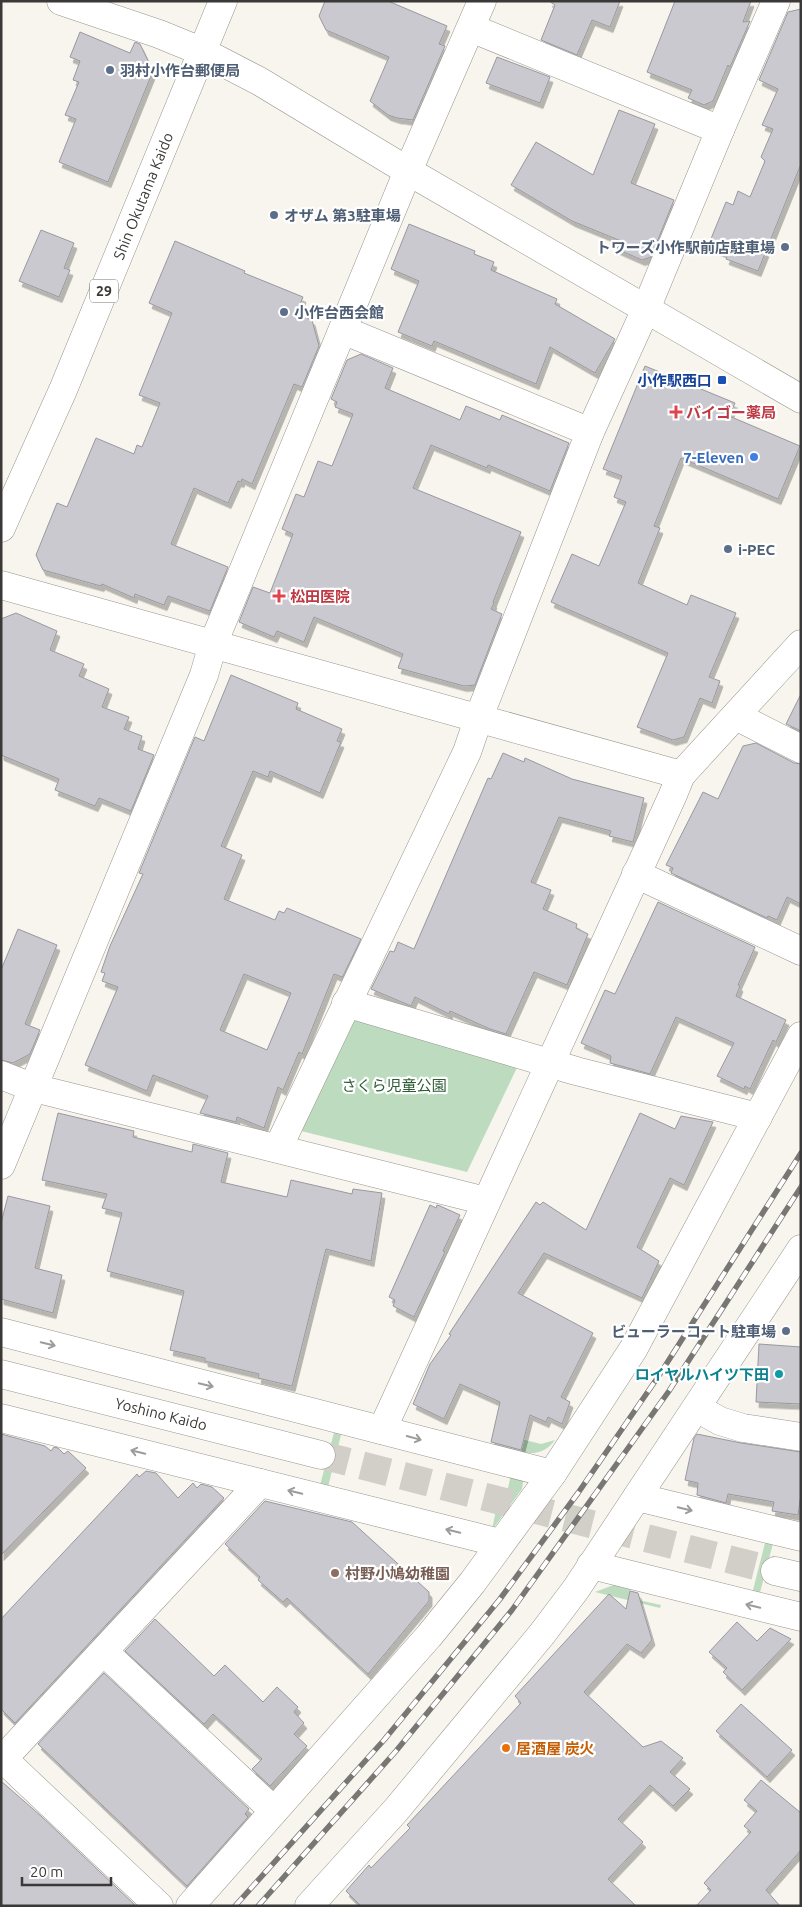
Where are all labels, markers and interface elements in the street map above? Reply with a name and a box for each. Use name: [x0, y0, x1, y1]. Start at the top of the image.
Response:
place label: 羽村小作台郵便局: [120, 62, 240, 79]
marker: 羽村小作台郵便局: [104, 64, 116, 76]
street label: Shin Okutama Kaido: [110, 130, 176, 262]
place label: オザム 第3駐車場: [284, 207, 401, 224]
marker: オザム 第3駐車場: [268, 209, 280, 221]
place label: トワーズ小作駅前店駐車場: [596, 239, 775, 256]
marker: トワーズ小作駅前店駐車場: [779, 241, 791, 253]
road number: 29: [90, 280, 118, 302]
place label: 小作台西会館: [294, 304, 384, 321]
marker: 小作台西会館: [278, 306, 290, 318]
place label: 小作駅西口: [637, 372, 712, 389]
marker: 小作駅西口: [716, 374, 728, 386]
place label: バイゴー薬局: [686, 404, 776, 421]
marker: バイゴー薬局: [670, 406, 682, 418]
place label: 7-Eleven: [683, 449, 744, 466]
marker: 7-Eleven: [748, 451, 760, 463]
place label: i-PEC: [738, 541, 775, 558]
marker: i-PEC: [722, 543, 734, 555]
place label: 松田医院: [290, 588, 350, 605]
marker: 松田医院: [272, 589, 286, 603]
park label: さくら児童公園: [341, 1077, 447, 1094]
place label: ビューラーコート駐車場: [611, 1323, 776, 1340]
marker: ビューラーコート駐車場: [780, 1325, 792, 1337]
one-way arrow: [40, 1340, 56, 1349]
place label: ロイヤルハイツ下田: [635, 1366, 769, 1383]
marker: ロイヤルハイツ下田: [773, 1368, 785, 1380]
one-way arrow: [197, 1380, 213, 1390]
street label: Yoshino Kaido: [113, 1394, 209, 1434]
one-way arrow: [406, 1434, 422, 1444]
one-way arrow: [130, 1447, 146, 1456]
one-way arrow: [288, 1486, 304, 1496]
one-way arrow: [676, 1504, 692, 1514]
one-way arrow: [445, 1526, 461, 1536]
place label: 村野小鳩幼稚園: [345, 1565, 450, 1582]
marker: 村野小鳩幼稚園: [329, 1567, 341, 1579]
one-way arrow: [746, 1600, 762, 1610]
place label: 居酒屋 炭火: [516, 1740, 595, 1757]
marker: 居酒屋 炭火: [500, 1742, 512, 1754]
scale bar: [22, 1854, 111, 1886]
text: 20 m: [30, 1863, 63, 1880]

